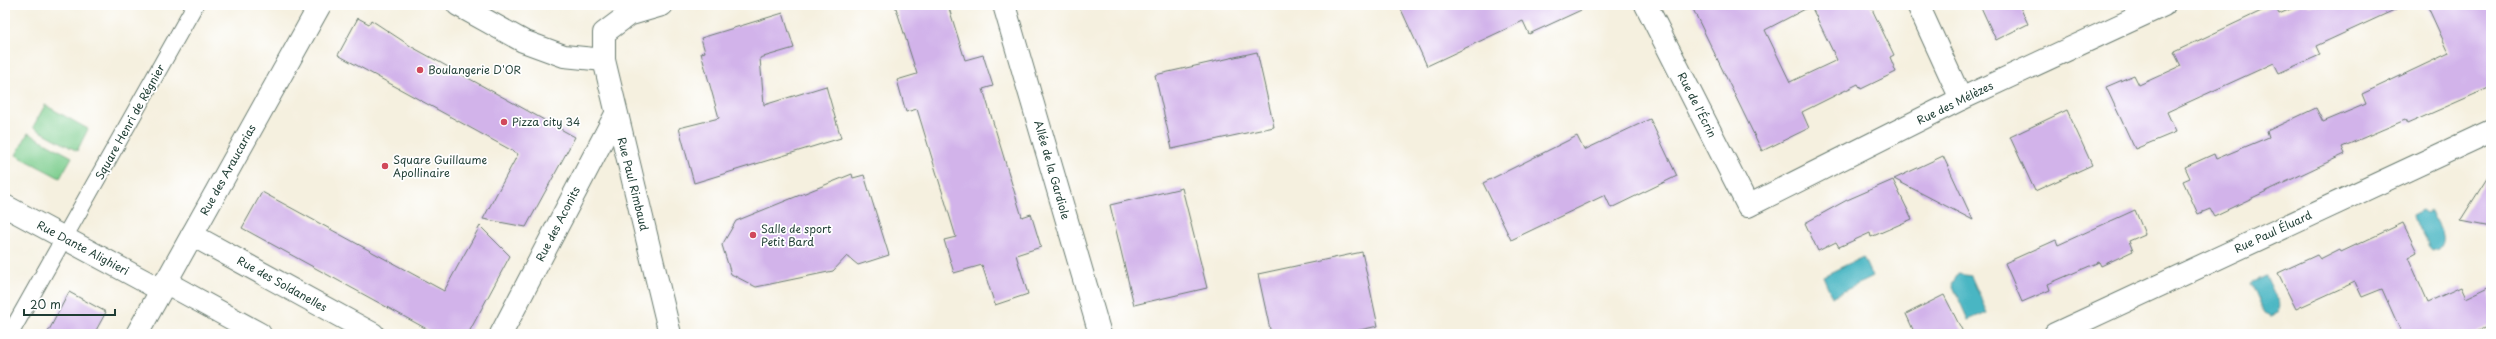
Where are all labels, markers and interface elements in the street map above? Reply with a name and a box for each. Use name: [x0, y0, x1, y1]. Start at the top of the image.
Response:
street label: Square Henri de Régnier: [91, 61, 168, 183]
place label: Boulangerie D'OR: [428, 61, 521, 78]
marker: Boulangerie D'OR: [415, 65, 425, 75]
street label: Rue de l'Écrin: [1674, 69, 1721, 140]
street label: Rue des Mélèzes: [1914, 77, 1996, 128]
place label: Pizza city 34: [512, 113, 580, 130]
marker: Pizza city 34: [499, 117, 509, 127]
street label: Allée de la Gardiole: [1030, 118, 1075, 221]
street label: Rue des Araucarias: [195, 121, 260, 218]
street label: Rue Paul Rimbaud: [614, 135, 653, 233]
place label: Square Guillaume Apollinaire: [393, 151, 487, 181]
marker: Square Guillaume Apollinaire: [380, 161, 390, 171]
street label: Rue des Aconits: [531, 183, 584, 264]
street label: Rue Paul Éluard: [2231, 206, 2315, 257]
street label: Rue Dante Alighieri: [34, 216, 132, 279]
place label: Salle de sport Petit Bard: [761, 220, 832, 250]
marker: Salle de sport Petit Bard: [748, 230, 758, 240]
street label: Rue des Soldanelles: [234, 252, 330, 315]
scale bar: [24, 291, 115, 317]
text: 20 m: [30, 295, 61, 313]

